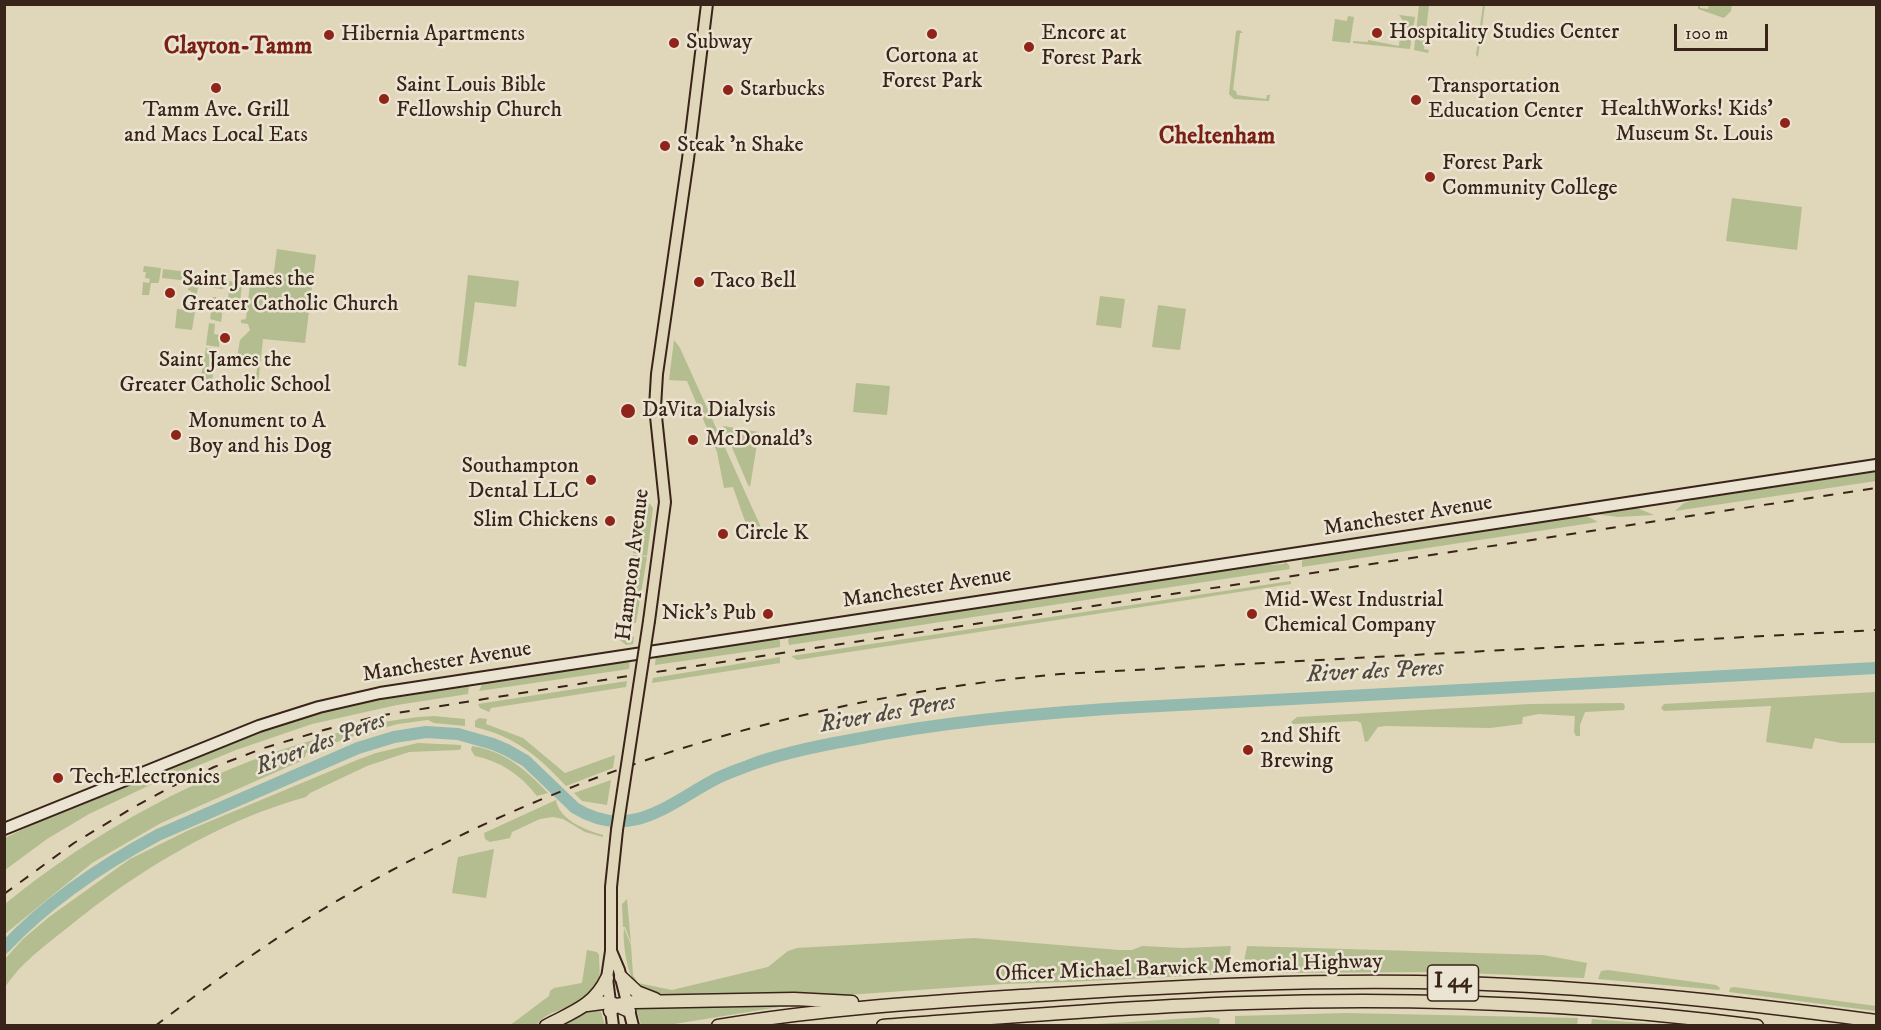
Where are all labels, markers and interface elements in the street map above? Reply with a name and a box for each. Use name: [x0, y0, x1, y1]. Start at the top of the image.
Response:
scale bar: [1677, 12, 1772, 50]
place label: Hospitality Studies Center: [1389, 20, 1619, 46]
place label: Encore at Forest Park: [1041, 21, 1142, 72]
place label: Hibernia Apartments: [341, 22, 525, 48]
text: 100 m: [1685, 23, 1728, 45]
marker: Hospitality Studies Center: [1370, 26, 1384, 40]
marker: Cortona at Forest Park: [925, 27, 939, 41]
marker: Hibernia Apartments: [322, 28, 336, 42]
place label: Subway: [686, 30, 752, 56]
district label: Clayton-Tamm: [164, 34, 312, 62]
marker: Subway: [667, 36, 681, 50]
marker: Encore at Forest Park: [1022, 40, 1036, 54]
place label: Cortona at Forest Park: [882, 44, 982, 96]
place label: Saint Louis Bible Fellowship Church: [396, 73, 562, 124]
place label: Transportation Education Center: [1428, 74, 1583, 125]
place label: Starbucks: [740, 77, 825, 103]
marker: Tamm Ave. Grill and Macs Local Eats: [209, 81, 223, 95]
marker: Starbucks: [721, 83, 735, 97]
marker: Saint Louis Bible Fellowship Church: [377, 92, 391, 106]
marker: Transportation Education Center: [1409, 93, 1423, 107]
place label: HealthWorks! Kids' Museum St. Louis: [1600, 97, 1773, 148]
place label: Tamm Ave. Grill and Macs Local Eats: [124, 98, 308, 150]
marker: HealthWorks! Kids' Museum St. Louis: [1778, 116, 1792, 130]
district label: Cheltenham: [1159, 124, 1275, 152]
place label: Steak 'n Shake: [677, 133, 804, 159]
marker: Steak 'n Shake: [658, 139, 672, 153]
place label: Forest Park Community College: [1442, 151, 1618, 202]
marker: Forest Park Community College: [1423, 170, 1437, 184]
place label: Saint James the Greater Catholic Church: [182, 267, 398, 318]
place label: Taco Bell: [711, 269, 796, 295]
marker: Taco Bell: [692, 275, 706, 289]
marker: Saint James the Greater Catholic Church: [163, 286, 177, 300]
marker: Saint James the Greater Catholic School: [218, 331, 232, 345]
place label: Saint James the Greater Catholic School: [119, 348, 331, 400]
place label: DaVita Dialysis: [642, 398, 776, 424]
marker: DaVita Dialysis: [619, 402, 637, 420]
place label: Monument to A Boy and his Dog: [188, 409, 331, 460]
place label: McDonald's: [705, 427, 812, 453]
marker: Monument to A Boy and his Dog: [169, 428, 183, 442]
marker: McDonald's: [686, 433, 700, 447]
place label: Southampton Dental LLC: [461, 454, 579, 506]
marker: Southampton Dental LLC: [584, 473, 598, 487]
street label: Hampton Avenue: [612, 488, 656, 642]
street label: Manchester Avenue: [1322, 491, 1494, 543]
place label: Slim Chickens: [473, 508, 598, 534]
marker: Slim Chickens: [603, 514, 617, 528]
place label: Circle K: [735, 521, 809, 547]
marker: Circle K: [716, 527, 730, 541]
street label: Manchester Avenue: [841, 563, 1013, 615]
place label: Mid-West Industrial Chemical Company: [1264, 588, 1443, 640]
place label: Nick's Pub: [661, 601, 756, 627]
marker: Nick's Pub: [761, 607, 775, 621]
marker: Mid-West Industrial Chemical Company: [1245, 607, 1259, 621]
street label: Manchester Avenue: [361, 637, 533, 689]
water label: River des Peres: [1306, 655, 1444, 691]
water label: River des Peres: [818, 689, 958, 741]
water label: River des Peres: [252, 707, 390, 783]
place label: 2nd Shift Brewing: [1260, 724, 1341, 776]
marker: 2nd Shift Brewing: [1241, 743, 1255, 757]
place label: Tech Electronics: [70, 765, 220, 791]
marker: Tech Electronics: [51, 771, 65, 785]
street label: Officer Michael Barwick Memorial Highway: [995, 949, 1383, 989]
road number: I 44: [1428, 965, 1478, 1001]

